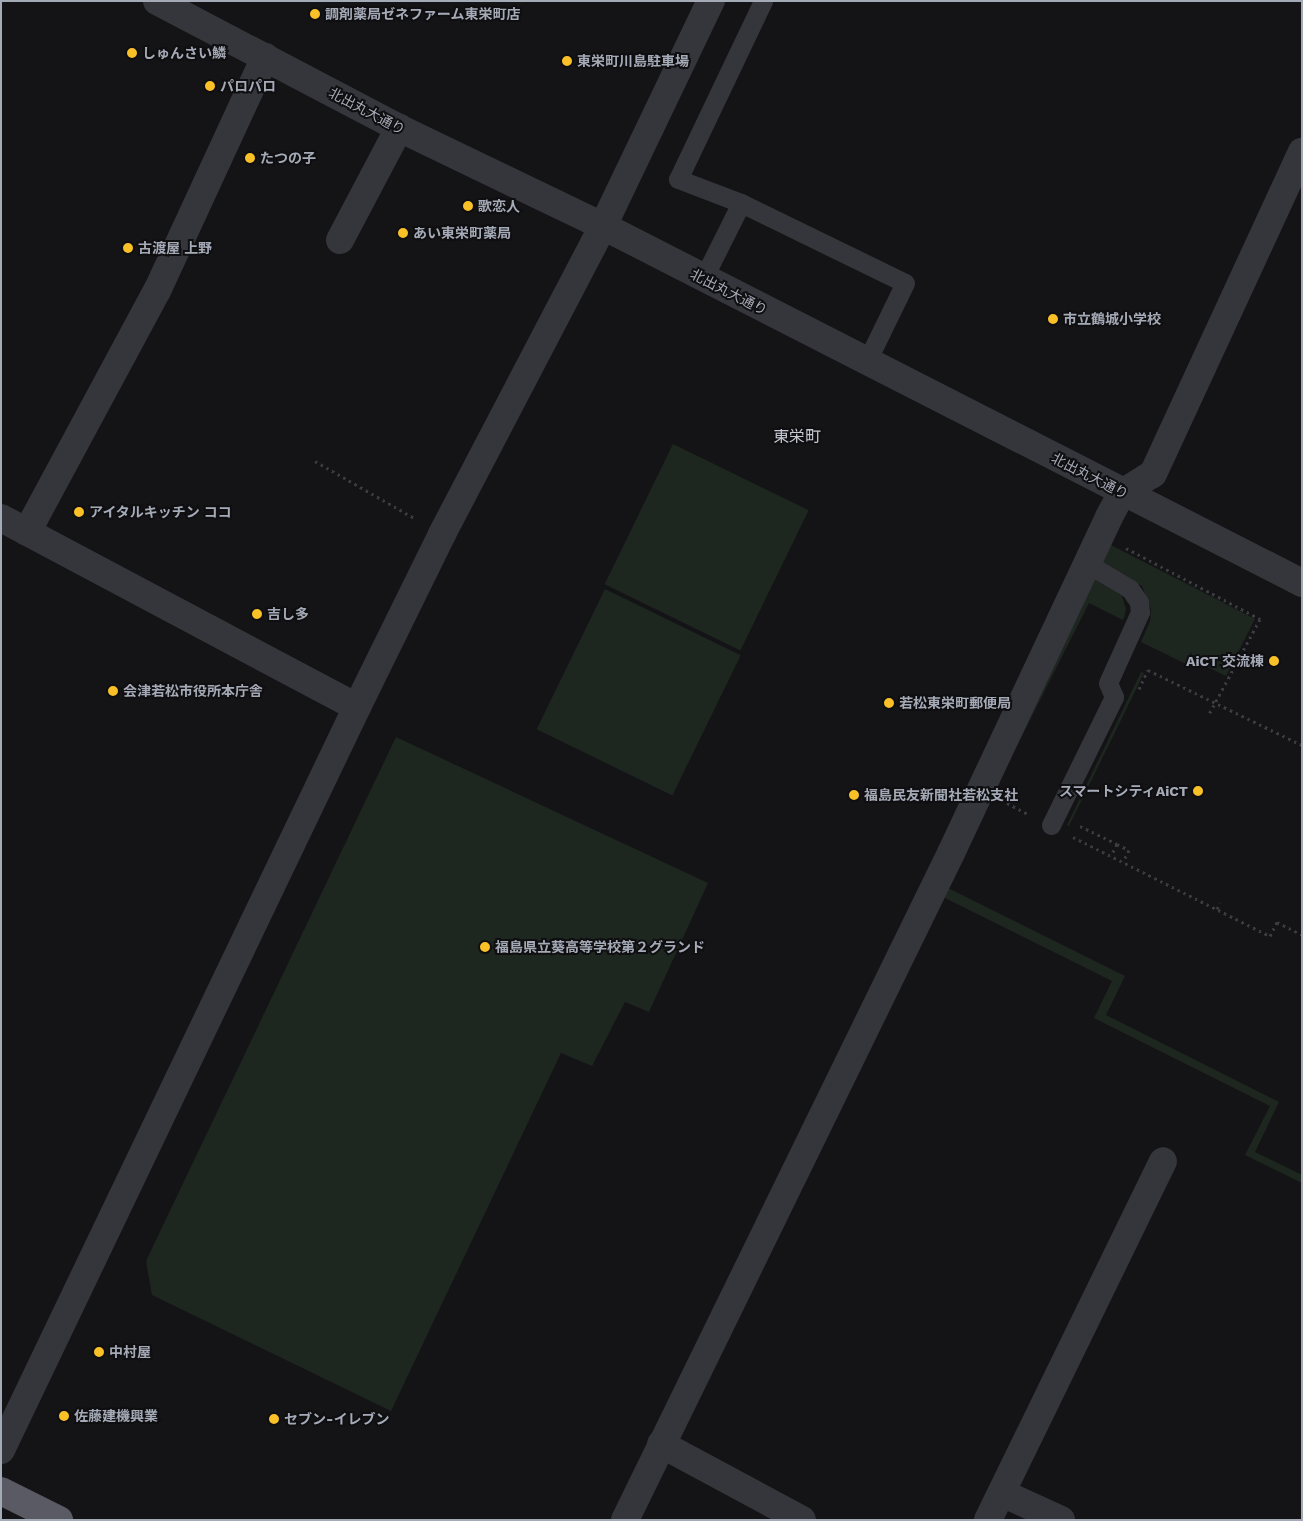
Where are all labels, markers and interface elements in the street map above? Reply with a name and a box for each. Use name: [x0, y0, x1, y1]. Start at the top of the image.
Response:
place label: 調剤薬局ゼネファーム東栄町店: [325, 6, 521, 22]
marker: 調剤薬局ゼネファーム東栄町店: [309, 8, 321, 20]
place label: しゅんさい鱗: [142, 45, 226, 61]
marker: しゅんさい鱗: [126, 47, 138, 59]
place label: 東栄町川島駐車場: [577, 53, 689, 69]
marker: 東栄町川島駐車場: [561, 55, 573, 67]
place label: パロパロ: [220, 78, 276, 94]
marker: パロパロ: [204, 80, 216, 92]
street label: 北出丸大通り: [326, 84, 408, 138]
place label: たつの子: [260, 150, 316, 166]
marker: たつの子: [244, 152, 256, 164]
place label: 歌恋人: [478, 198, 520, 214]
marker: 歌恋人: [462, 200, 474, 212]
place label: あい東栄町薬局: [413, 225, 511, 241]
marker: あい東栄町薬局: [397, 227, 409, 239]
place label: 古渡屋 上野: [138, 240, 212, 256]
marker: 古渡屋 上野: [122, 242, 134, 254]
street label: 北出丸大通り: [688, 265, 770, 319]
place label: 市立鶴城小学校: [1063, 311, 1161, 327]
marker: 市立鶴城小学校: [1047, 313, 1059, 325]
district label: 東栄町: [773, 427, 821, 447]
street label: 北出丸大通り: [1049, 449, 1131, 503]
place label: アイタルキッチン ココ: [89, 504, 233, 520]
marker: アイタルキッチン ココ: [73, 506, 85, 518]
place label: 吉し多: [267, 606, 309, 622]
marker: 吉し多: [251, 608, 263, 620]
place label: AiCT 交流棟: [1186, 653, 1264, 669]
marker: AiCT 交流棟: [1268, 655, 1280, 667]
place label: 会津若松市役所本庁舎: [123, 683, 263, 699]
marker: 会津若松市役所本庁舎: [107, 685, 119, 697]
place label: 若松東栄町郵便局: [899, 695, 1011, 711]
marker: 若松東栄町郵便局: [883, 697, 895, 709]
place label: スマートシティAiCT: [1058, 783, 1188, 799]
marker: スマートシティAiCT: [1192, 785, 1204, 797]
place label: 福島民友新聞社若松支社: [864, 787, 1018, 803]
marker: 福島民友新聞社若松支社: [848, 789, 860, 801]
place label: 福島県立葵高等学校第２グランド: [495, 939, 705, 955]
marker: 福島県立葵高等学校第２グランド: [479, 941, 491, 953]
place label: 中村屋: [109, 1344, 151, 1360]
marker: 中村屋: [93, 1346, 105, 1358]
place label: 佐藤建機興業: [74, 1408, 158, 1424]
marker: 佐藤建機興業: [58, 1410, 70, 1422]
place label: セブン-イレブン: [284, 1411, 389, 1427]
marker: セブン-イレブン: [268, 1413, 280, 1425]

